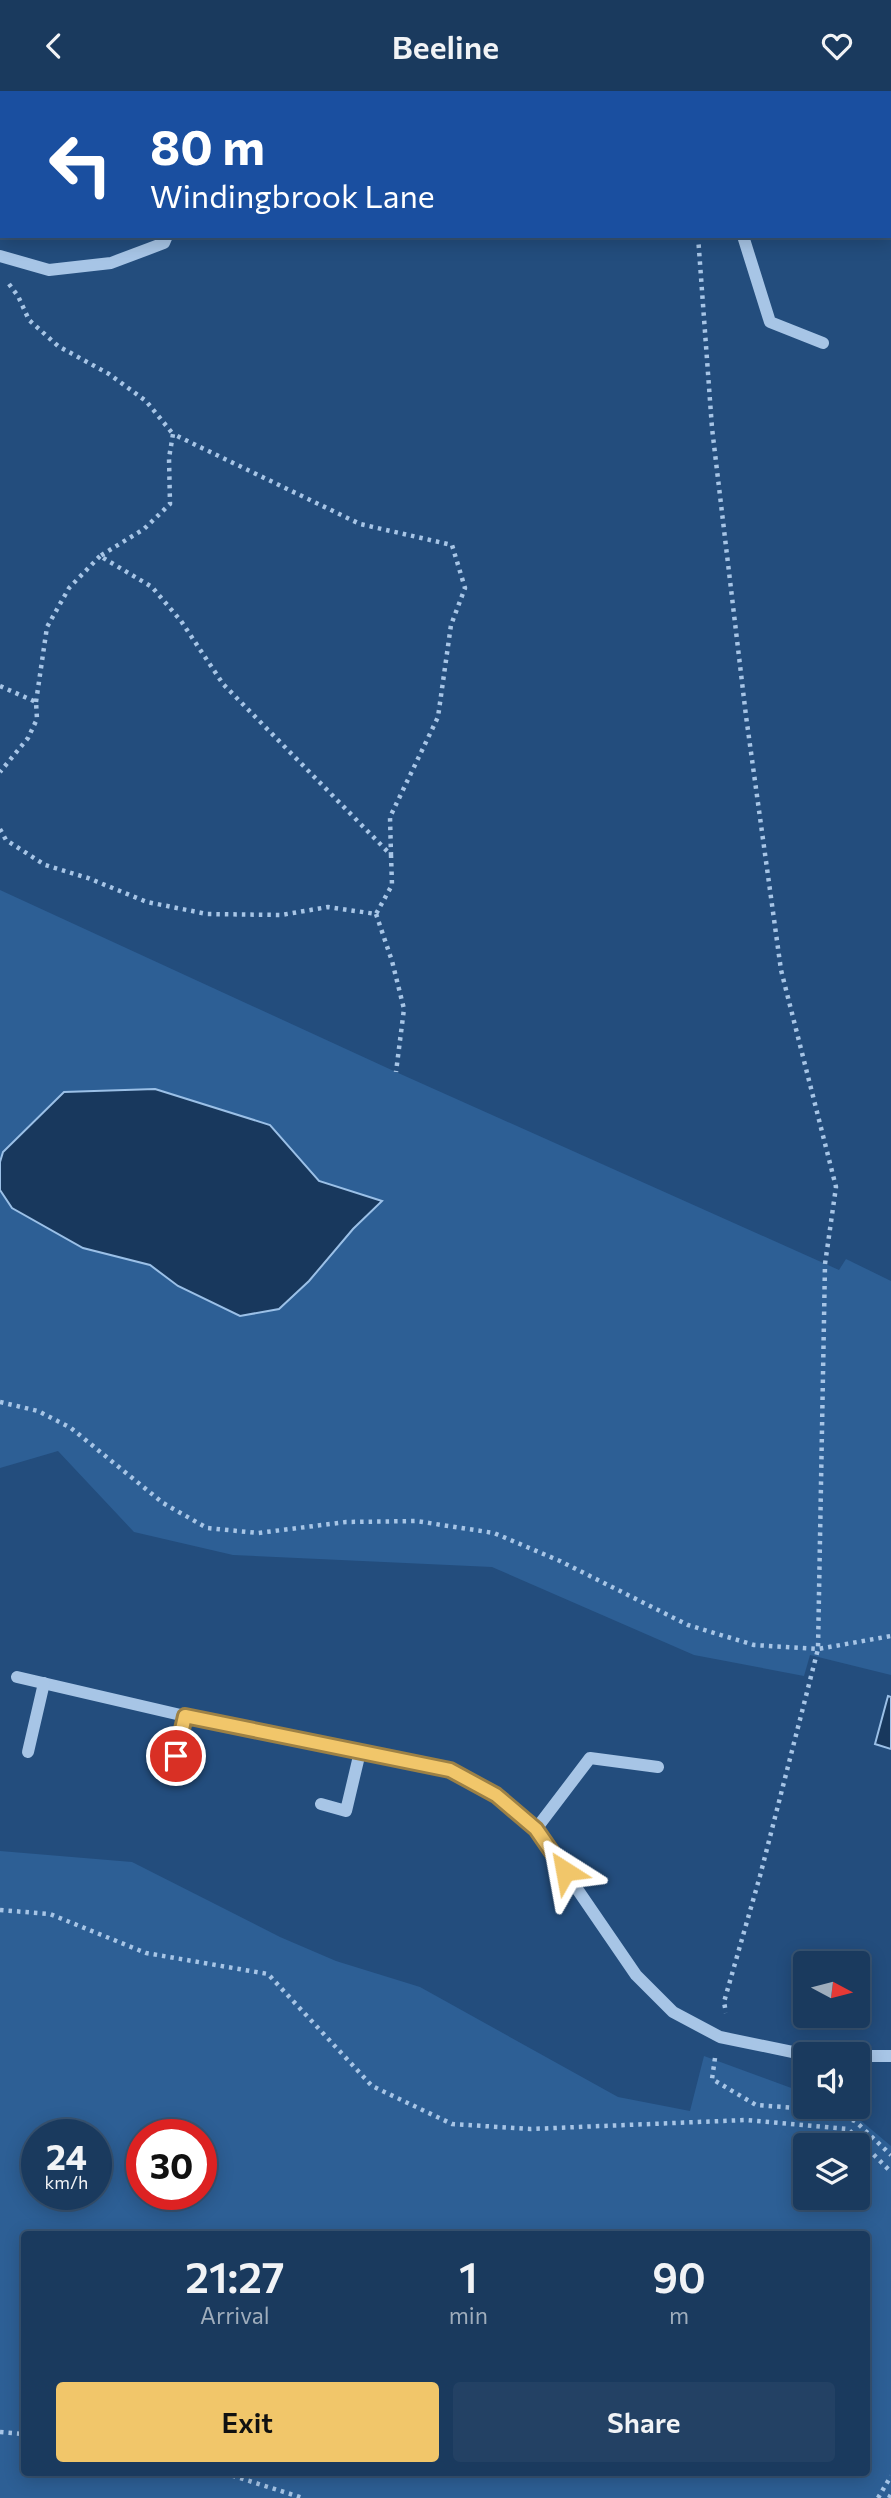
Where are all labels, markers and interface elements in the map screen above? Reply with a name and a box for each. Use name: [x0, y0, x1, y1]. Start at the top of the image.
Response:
text: Beeline: [392, 26, 499, 66]
icon: back: [35, 27, 73, 65]
icon: heart: [818, 27, 856, 65]
text: 80 m: [150, 115, 265, 175]
icon: left: [35, 119, 126, 210]
text: Windingbrook Lane: [150, 175, 435, 215]
pin: [146, 1726, 206, 1786]
icon: arrive: [157, 1737, 195, 1775]
position arrow: [528, 1834, 602, 1908]
north arrow: [793, 1951, 870, 2028]
map controls: [793, 1951, 870, 2210]
button: sound: [793, 2042, 870, 2119]
speed limit sign: 30: [126, 2119, 217, 2210]
button: layers: [793, 2133, 870, 2210]
text: 24: [46, 2134, 87, 2177]
text: km/h: [45, 2171, 88, 2193]
text: 21:27: [185, 2250, 285, 2302]
text: 1: [459, 2250, 478, 2302]
text: 90: [652, 2250, 706, 2302]
text: Arrival: [200, 2301, 270, 2329]
text: min: [449, 2301, 488, 2329]
text: m: [669, 2301, 689, 2329]
button: Exit: [56, 2382, 439, 2462]
button: Share: [453, 2382, 835, 2462]

